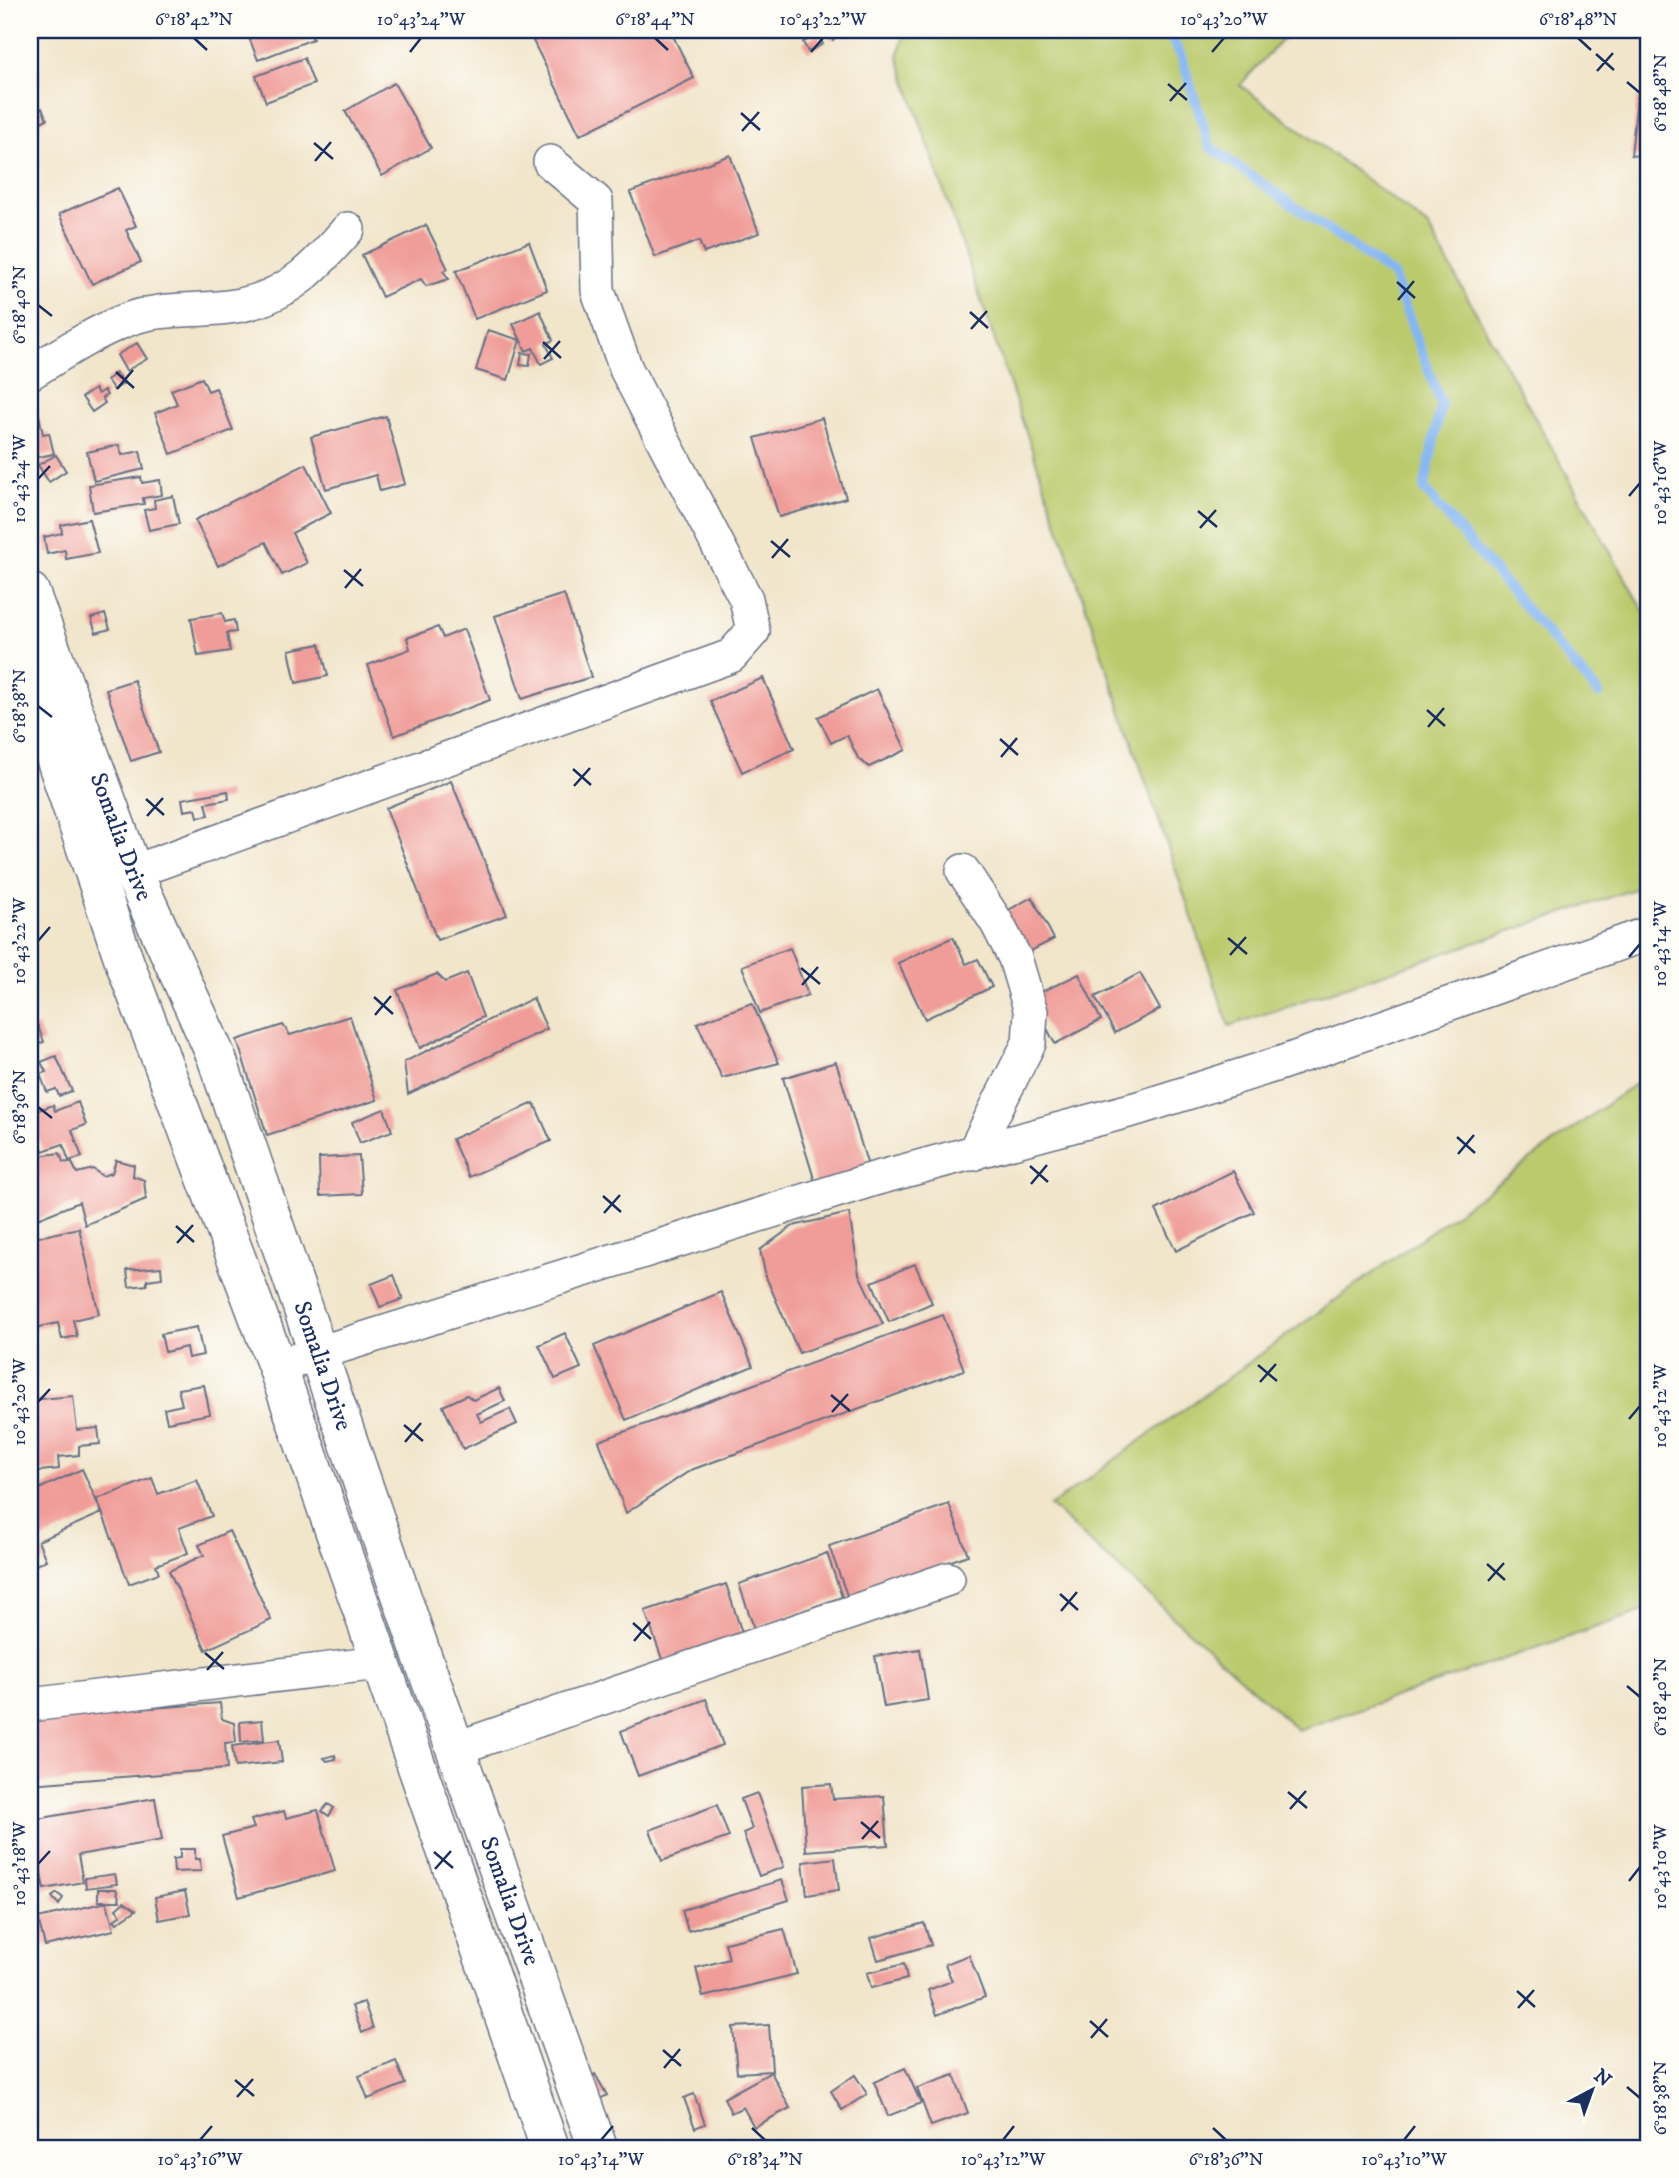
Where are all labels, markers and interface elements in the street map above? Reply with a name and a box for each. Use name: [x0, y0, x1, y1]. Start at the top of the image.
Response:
text: 6°18'42"N: [155, 9, 233, 31]
text: 10°43'24"W: [377, 9, 466, 31]
text: 6°18'44"N: [615, 9, 695, 31]
text: 10°43'22"W: [780, 9, 867, 31]
text: 10°43'20"W: [1180, 9, 1268, 31]
text: 6°18'48"N: [1539, 9, 1617, 31]
text: 6°18'48"N: [1650, 54, 1672, 132]
text: 6°18'40"N: [9, 265, 31, 345]
text: 10°43'24"W: [9, 434, 31, 523]
text: 10°43'16"W: [1650, 440, 1672, 526]
text: 6°18'38"N: [9, 668, 31, 743]
street label: Somalia Drive: [83, 769, 159, 906]
text: 10°43'22"W: [9, 897, 31, 984]
text: 10°43'14"W: [1650, 900, 1672, 987]
text: 6°18'36"N: [9, 1069, 31, 1145]
street label: Somalia Drive: [286, 1297, 359, 1435]
text: 10°43'20"W: [9, 1358, 31, 1446]
text: 10°43'12"W: [1650, 1363, 1672, 1448]
text: 6°18'40"N: [1650, 1657, 1672, 1737]
text: 10°43'18"W: [9, 1821, 31, 1906]
text: 10°43'10"W: [1650, 1824, 1672, 1910]
street label: Somalia Drive: [473, 1833, 547, 1970]
north arrow: [1556, 2056, 1626, 2126]
text: 6°18'38"N: [1650, 2060, 1672, 2135]
text: N: [1589, 2065, 1616, 2092]
text: 10°43'16"W: [158, 2149, 243, 2171]
text: 10°43'14"W: [558, 2149, 645, 2171]
text: 6°18'34"N: [727, 2149, 803, 2171]
text: 10°43'12"W: [961, 2149, 1046, 2171]
text: 6°18'36"N: [1188, 2149, 1264, 2171]
text: 10°43'10"W: [1361, 2149, 1447, 2171]

